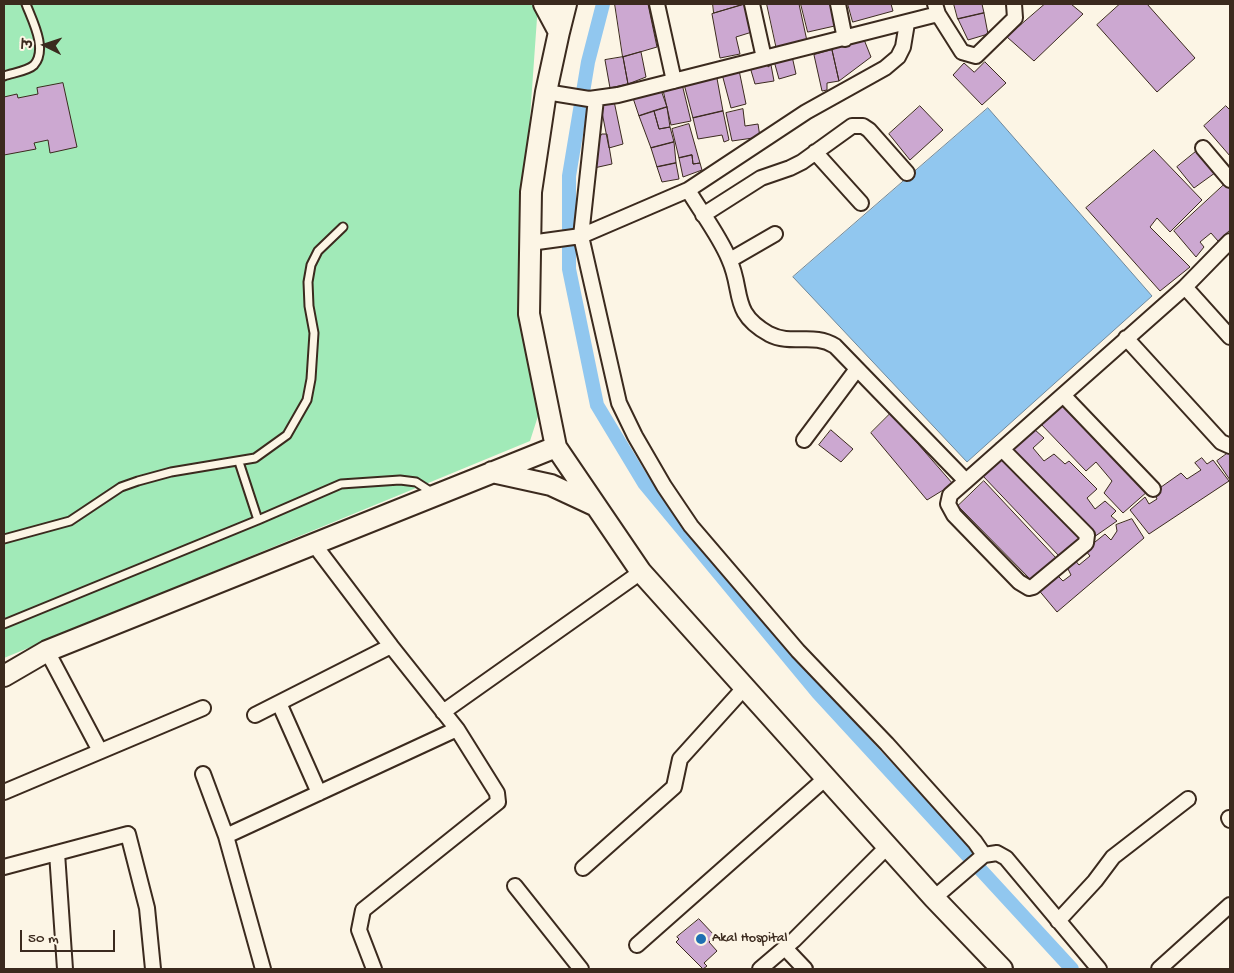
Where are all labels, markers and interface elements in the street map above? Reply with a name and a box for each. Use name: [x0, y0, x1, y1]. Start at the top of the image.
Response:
north arrow: [20, 20, 70, 70]
text: उ: [21, 39, 38, 49]
scale bar: [22, 920, 118, 952]
text: 50 m: [28, 930, 59, 948]
place label: Akal Hospital: [712, 931, 788, 947]
marker: Akal Hospital: [694, 932, 708, 946]

